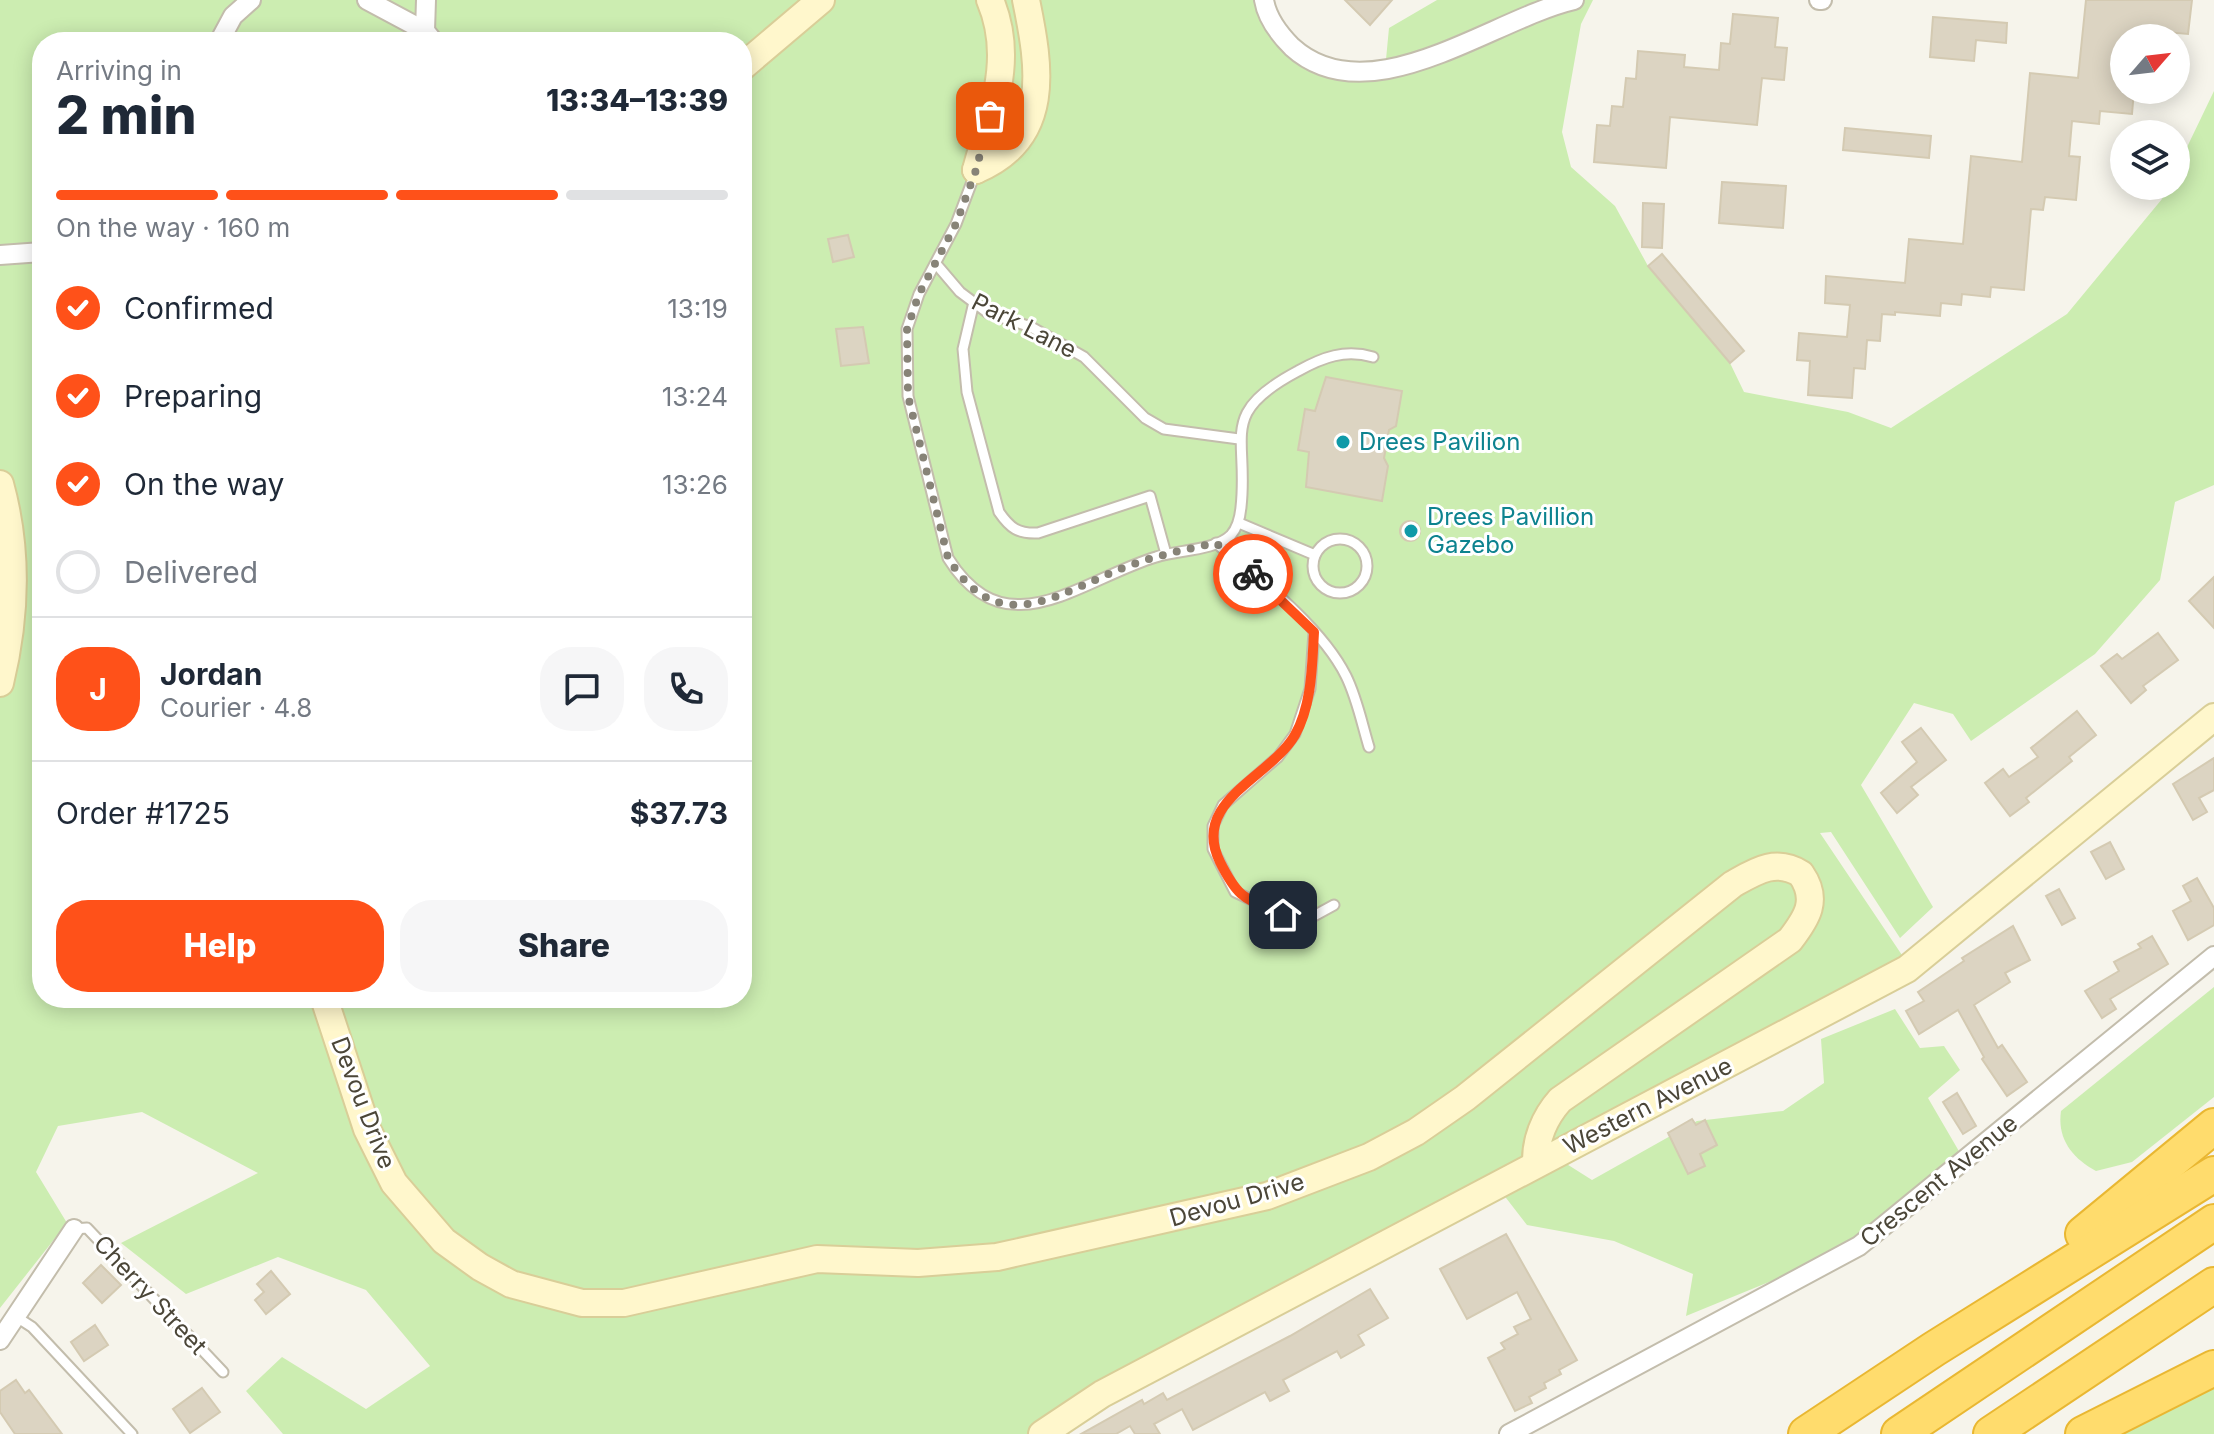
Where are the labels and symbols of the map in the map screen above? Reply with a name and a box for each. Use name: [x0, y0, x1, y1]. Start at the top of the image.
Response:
north arrow: [2110, 24, 2190, 104]
pin: [956, 82, 1024, 150]
street label: Park Lane: [967, 287, 1081, 364]
place label: Drees Pavilion: [1359, 427, 1520, 456]
marker: Drees Pavilion: [1334, 433, 1352, 451]
place label: Drees Pavillion Gazebo: [1427, 502, 1594, 559]
marker: Drees Pavillion Gazebo: [1402, 522, 1420, 540]
courier: [1213, 534, 1293, 614]
pin: [1249, 881, 1317, 949]
street label: Devou Drive: [325, 1033, 402, 1173]
street label: Western Avenue: [1559, 1051, 1737, 1161]
street label: Crescent Avenue: [1854, 1108, 2023, 1253]
street label: Devou Drive: [1166, 1166, 1308, 1233]
street label: Cherry Street: [88, 1229, 213, 1360]

